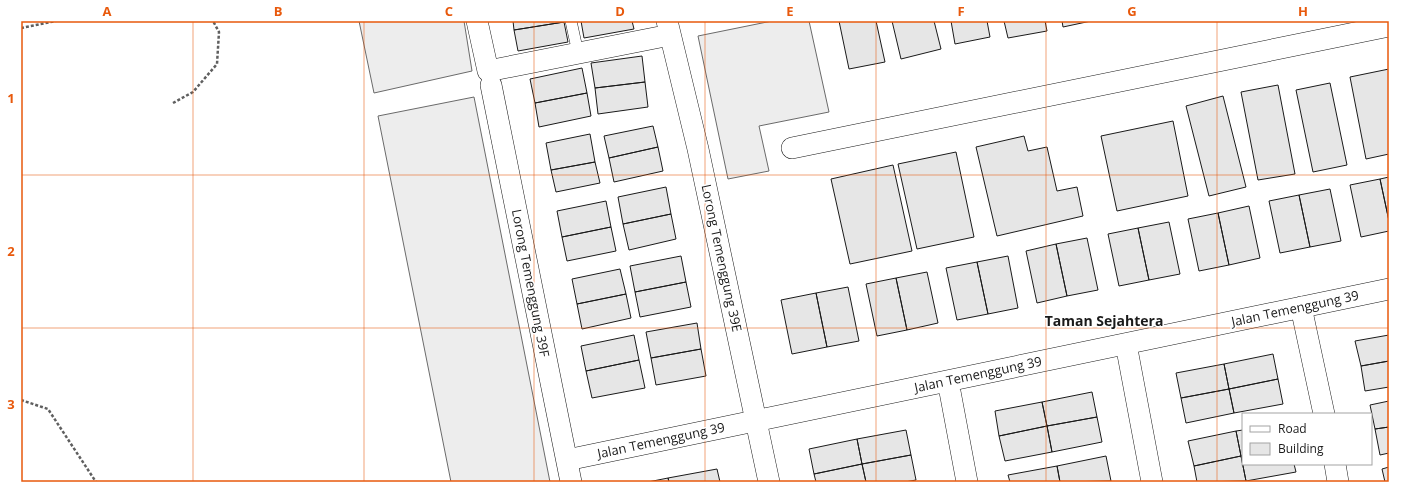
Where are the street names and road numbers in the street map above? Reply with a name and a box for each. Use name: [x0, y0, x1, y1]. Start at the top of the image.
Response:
street label: Lorong Temenggung 39E: [698, 183, 746, 333]
street label: Lorong Temenggung 39F: [508, 208, 554, 359]
street label: Jalan Temenggung 39: [1228, 286, 1360, 331]
street label: Jalan Temenggung 39: [911, 352, 1043, 397]
street label: Jalan Temenggung 39: [594, 418, 726, 463]

